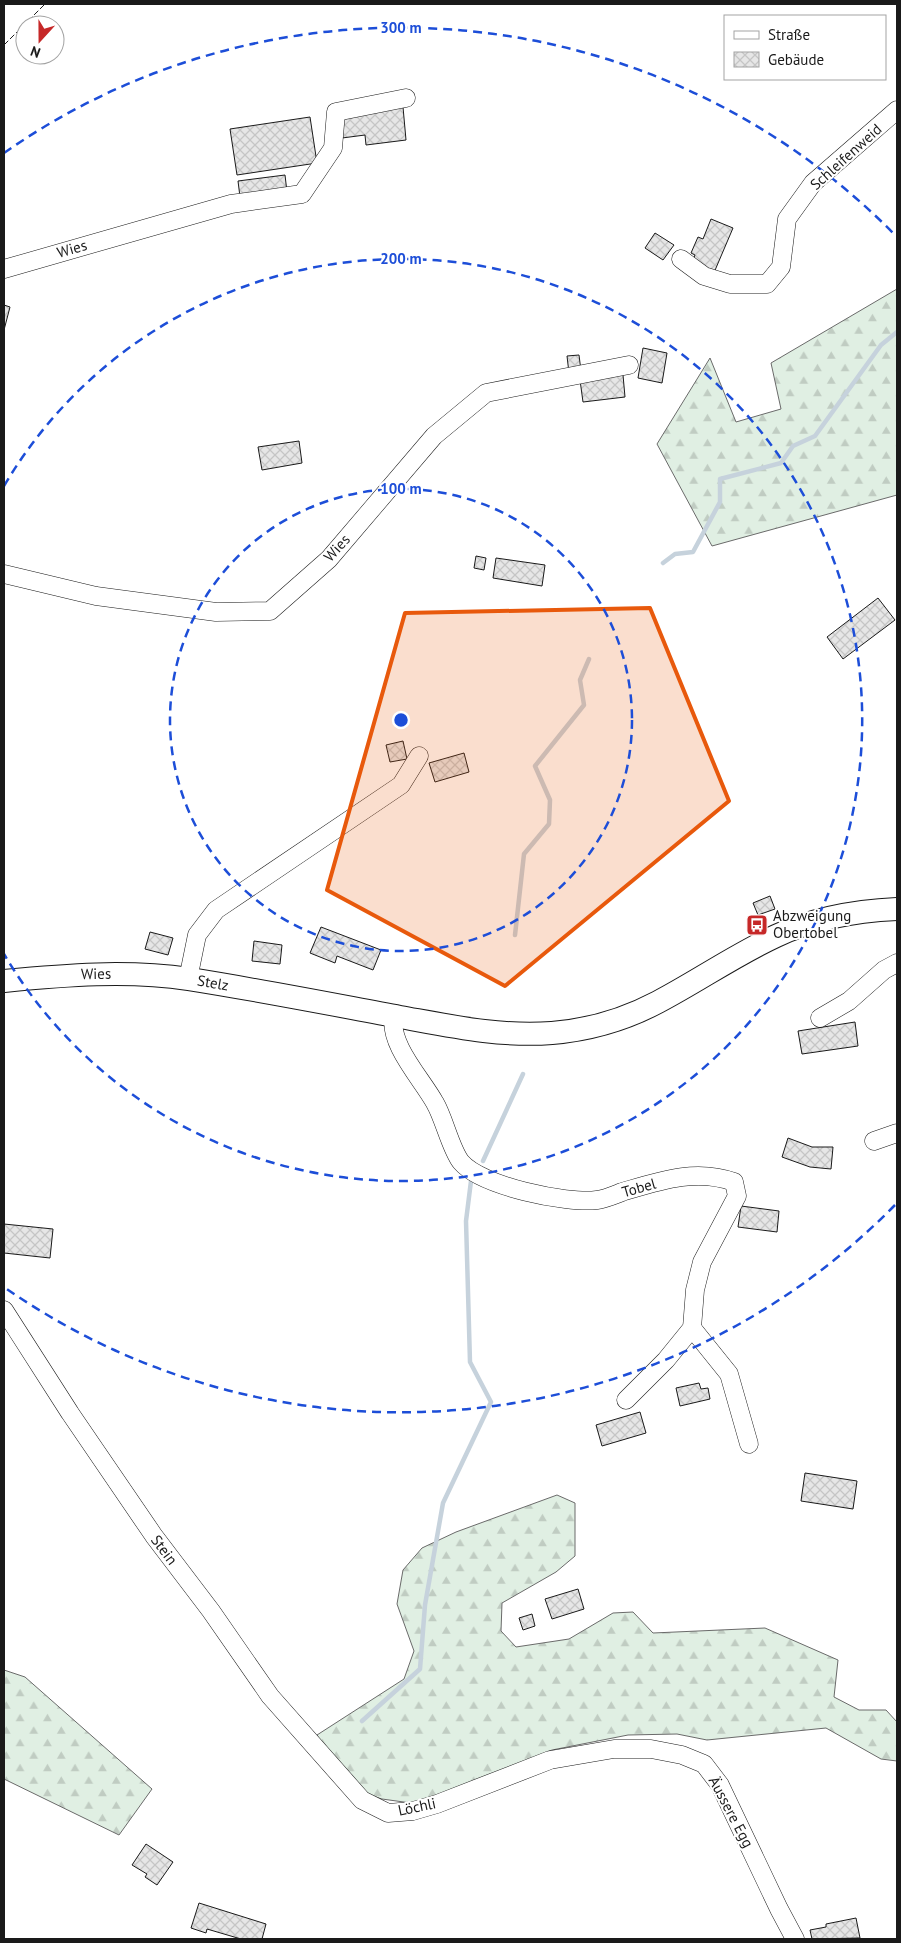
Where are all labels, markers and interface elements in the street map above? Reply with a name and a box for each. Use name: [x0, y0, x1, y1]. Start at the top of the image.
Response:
north arrow: [15, 15, 65, 65]
legend: [724, 15, 886, 80]
text: 300 m: [380, 18, 422, 37]
text: Straße: [768, 25, 810, 44]
text: N: [28, 42, 43, 62]
text: Gebäude: [768, 50, 824, 69]
street label: Schleifenweid: [806, 119, 885, 194]
street label: Wies: [55, 235, 89, 262]
text: 200 m: [380, 249, 422, 268]
text: 100 m: [380, 479, 422, 498]
street label: Wies: [319, 530, 354, 565]
centre of rings: [392, 711, 410, 729]
place label: Abzweigung Obertobel: [773, 906, 851, 942]
bus stop icon: Abzweigung Obertobel: [745, 913, 769, 937]
street label: Wies: [81, 964, 111, 983]
street label: Stelz: [196, 970, 230, 995]
street label: Tobel: [620, 1173, 659, 1201]
street label: Stein: [147, 1531, 182, 1568]
street label: Äussere Egg: [705, 1773, 758, 1851]
street label: Löchli: [396, 1793, 438, 1820]

